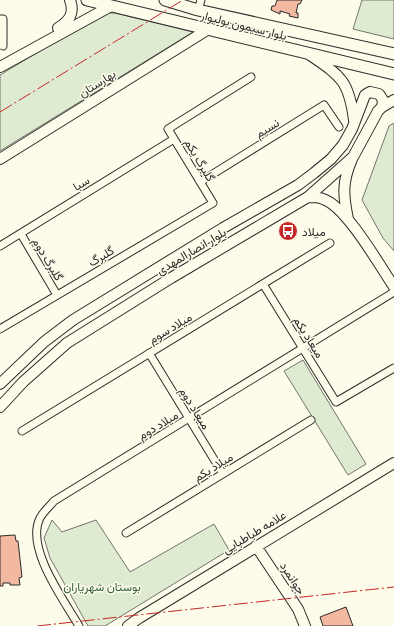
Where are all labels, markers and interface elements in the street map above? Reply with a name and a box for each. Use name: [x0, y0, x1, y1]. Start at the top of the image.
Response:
street label: بلوار سیمون بولیوار: [198, 6, 289, 44]
street label: بهارستان: [75, 65, 119, 101]
street label: نسیم: [252, 114, 282, 142]
street label: گلبرگ یکم: [181, 135, 219, 185]
street label: سبا: [69, 171, 93, 195]
bus stop icon: میلاد: [277, 220, 299, 242]
street label: بلوار انصارالمهدی: [153, 223, 229, 279]
place label: میلاد: [302, 223, 326, 240]
street label: گلبرگ دوم: [28, 234, 68, 284]
street label: گلبرگ: [85, 242, 117, 270]
street label: میلاد سوم: [145, 308, 195, 348]
street label: میعاد یکم: [290, 313, 328, 361]
street label: میعاد دوم: [175, 384, 215, 432]
street label: میلاد دوم: [135, 406, 181, 444]
street label: میلاد یکم: [190, 448, 236, 486]
street label: علامه طباطبایی: [219, 506, 289, 558]
street label: جوانمرد: [276, 558, 310, 598]
park label: بوستان شهریاران: [63, 578, 141, 595]

